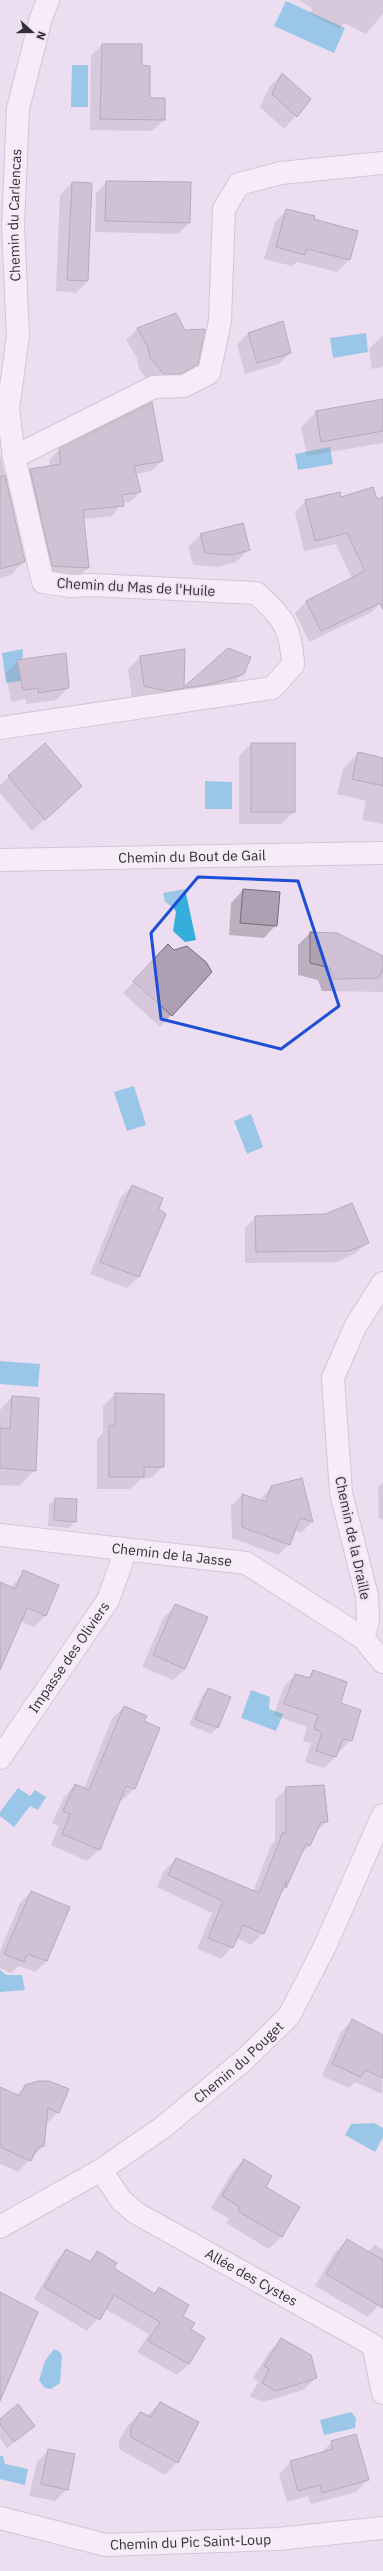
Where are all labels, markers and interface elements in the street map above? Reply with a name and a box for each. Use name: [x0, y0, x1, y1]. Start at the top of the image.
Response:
north arrow: [12, 12, 52, 52]
text: N: [33, 29, 49, 42]
street label: Chemin du Carlencas: [4, 148, 25, 282]
street label: Chemin du Mas de l'Huile: [56, 574, 216, 600]
street label: Chemin du Bout de Gail: [118, 846, 266, 867]
street label: Chemin de la Draille: [331, 1475, 375, 1602]
street label: Chemin de la Jasse: [111, 1539, 233, 1570]
street label: Impasse des Oliviers: [24, 1598, 113, 1717]
street label: Chemin du Pouget: [190, 2017, 287, 2107]
street label: Allée des Cystes: [202, 2244, 301, 2310]
street label: Chemin du Pic Saint-Loup: [110, 2530, 271, 2554]

